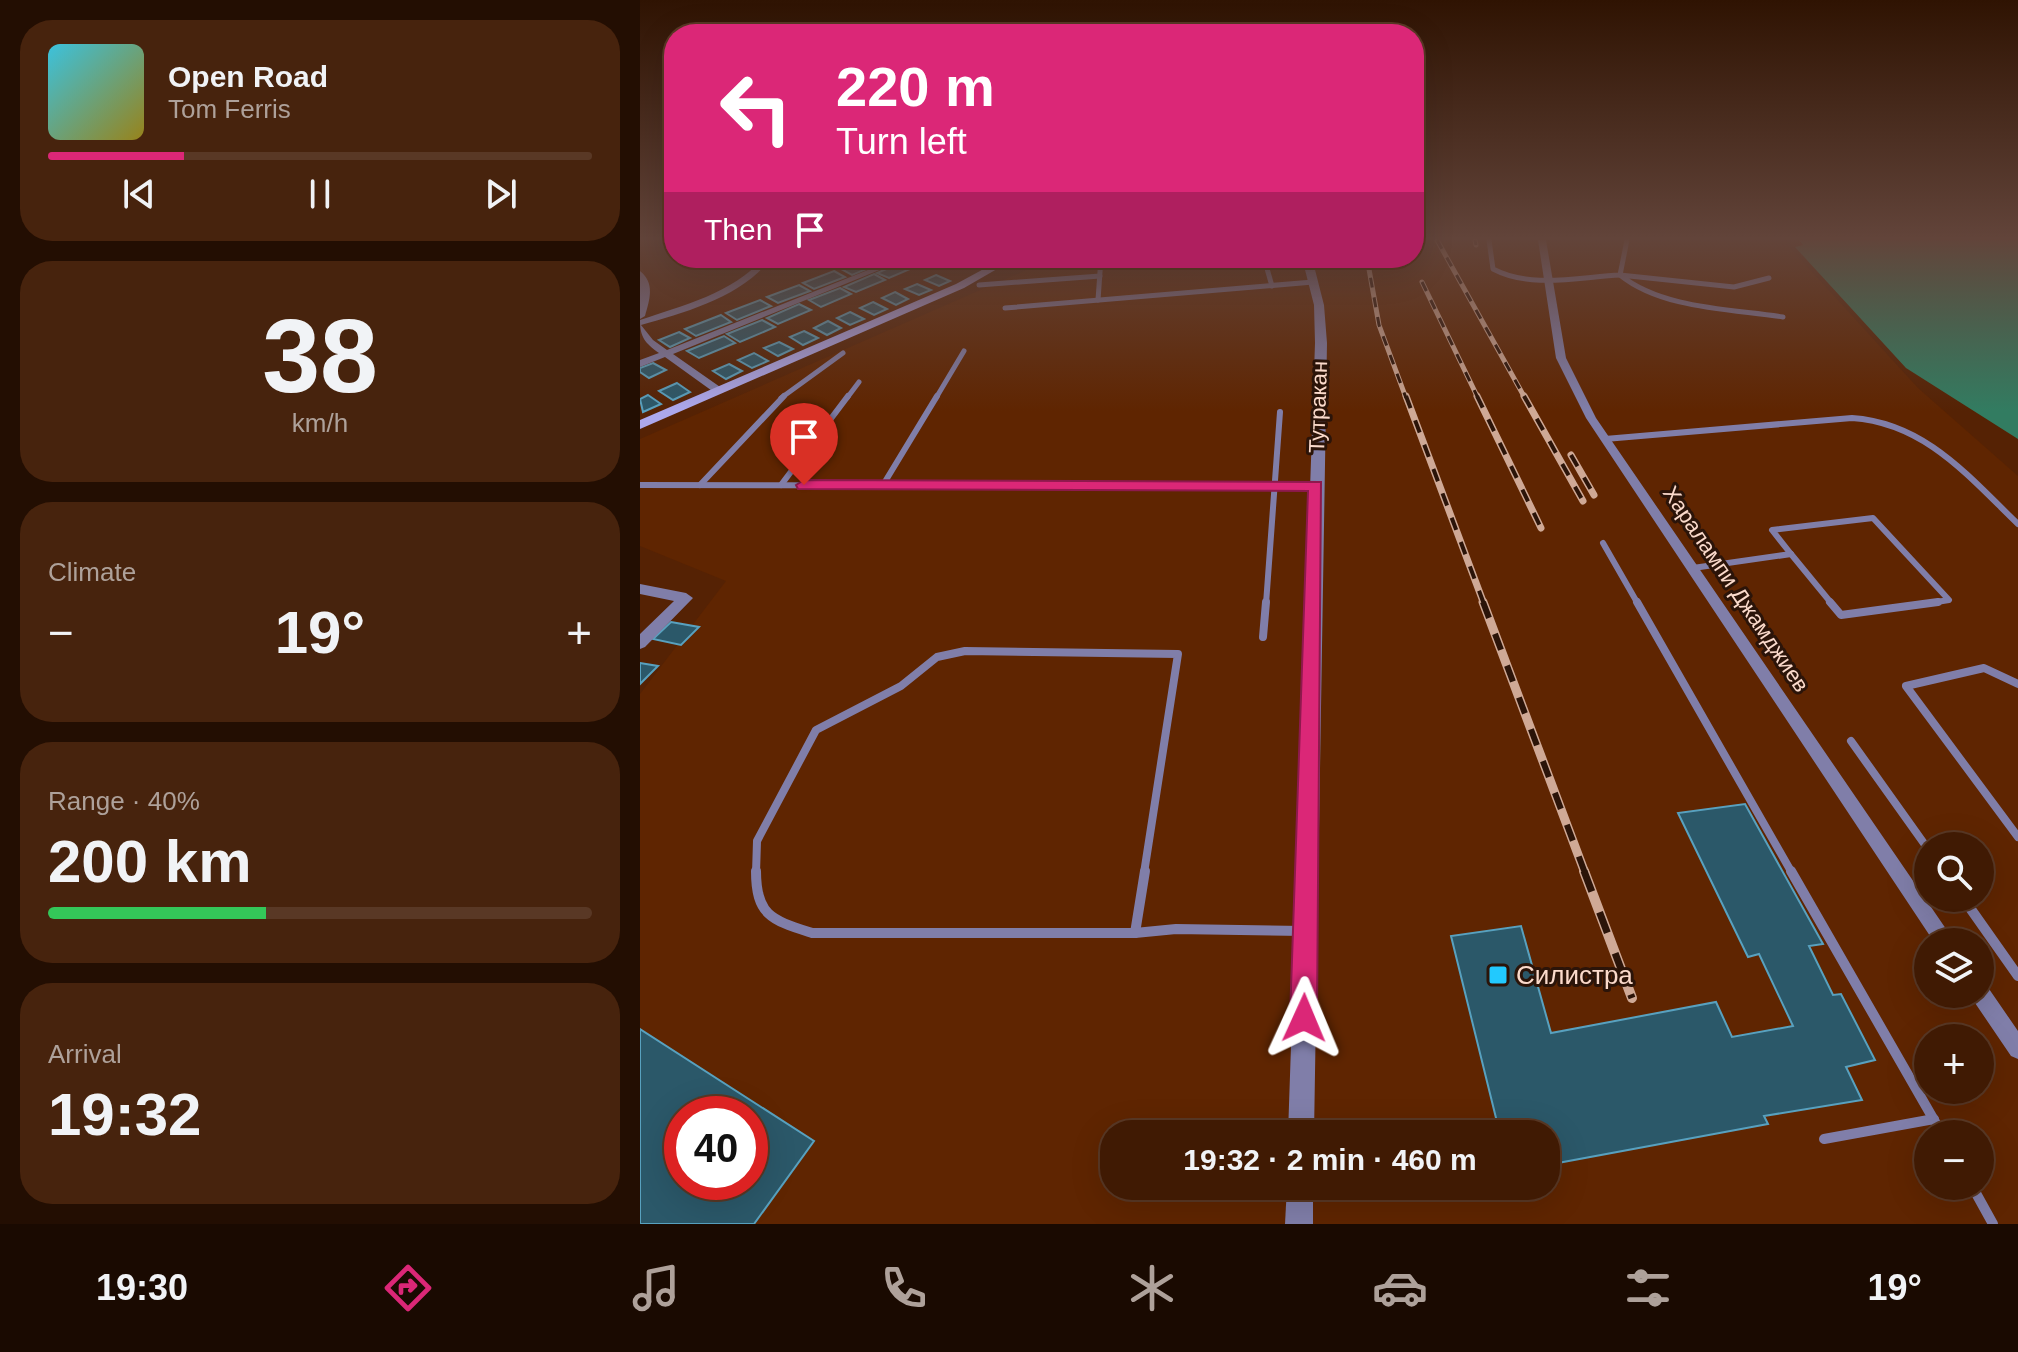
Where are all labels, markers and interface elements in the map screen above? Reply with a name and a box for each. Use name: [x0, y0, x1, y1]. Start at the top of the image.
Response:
text: 220 m: [836, 55, 995, 118]
icon: left: [704, 56, 808, 160]
text: Open Road: [168, 60, 328, 93]
text: Tom Ferris: [168, 94, 291, 124]
text: Turn left: [836, 121, 967, 162]
icon: previous: [117, 172, 161, 216]
icon: pause: [298, 172, 342, 216]
icon: next: [479, 172, 523, 216]
icon: arrive: [788, 208, 832, 252]
text: Then: [704, 213, 772, 246]
text: 38: [262, 298, 378, 414]
street label: Тутракан: [1304, 360, 1332, 454]
pin: [770, 403, 838, 485]
text: km/h: [292, 408, 348, 438]
icon: arrive: [782, 415, 826, 459]
street label: Харалампи Джамджиев: [1658, 481, 1814, 697]
text: Climate: [48, 557, 136, 587]
text: 19°: [275, 599, 365, 666]
text: −: [48, 608, 74, 657]
text: +: [566, 608, 592, 657]
text: Range · 40%: [48, 786, 200, 816]
text: 200 km: [48, 828, 252, 895]
map controls: [1914, 832, 1994, 1200]
button: search: [1914, 832, 1994, 912]
button: layers: [1914, 928, 1994, 1008]
place label: Силистра: [1516, 960, 1633, 990]
marker: Силистра: [1487, 964, 1509, 986]
position arrow: [1262, 976, 1346, 1060]
button: +: [1914, 1024, 1994, 1104]
text: Arrival: [48, 1039, 122, 1069]
text: 19:32: [48, 1081, 201, 1148]
speed limit sign: 40: [664, 1096, 768, 1200]
button: −: [1914, 1120, 1994, 1200]
text: 19:32 · 2 min · 460 m: [1183, 1143, 1477, 1176]
icon: directions: [380, 1260, 436, 1316]
icon: music: [628, 1260, 684, 1316]
icon: phone: [876, 1260, 932, 1316]
icon: climate: [1124, 1260, 1180, 1316]
icon: car: [1372, 1260, 1428, 1316]
icon: filters: [1620, 1260, 1676, 1316]
text: 19:30: [96, 1267, 188, 1308]
text: 19°: [1867, 1267, 1922, 1308]

